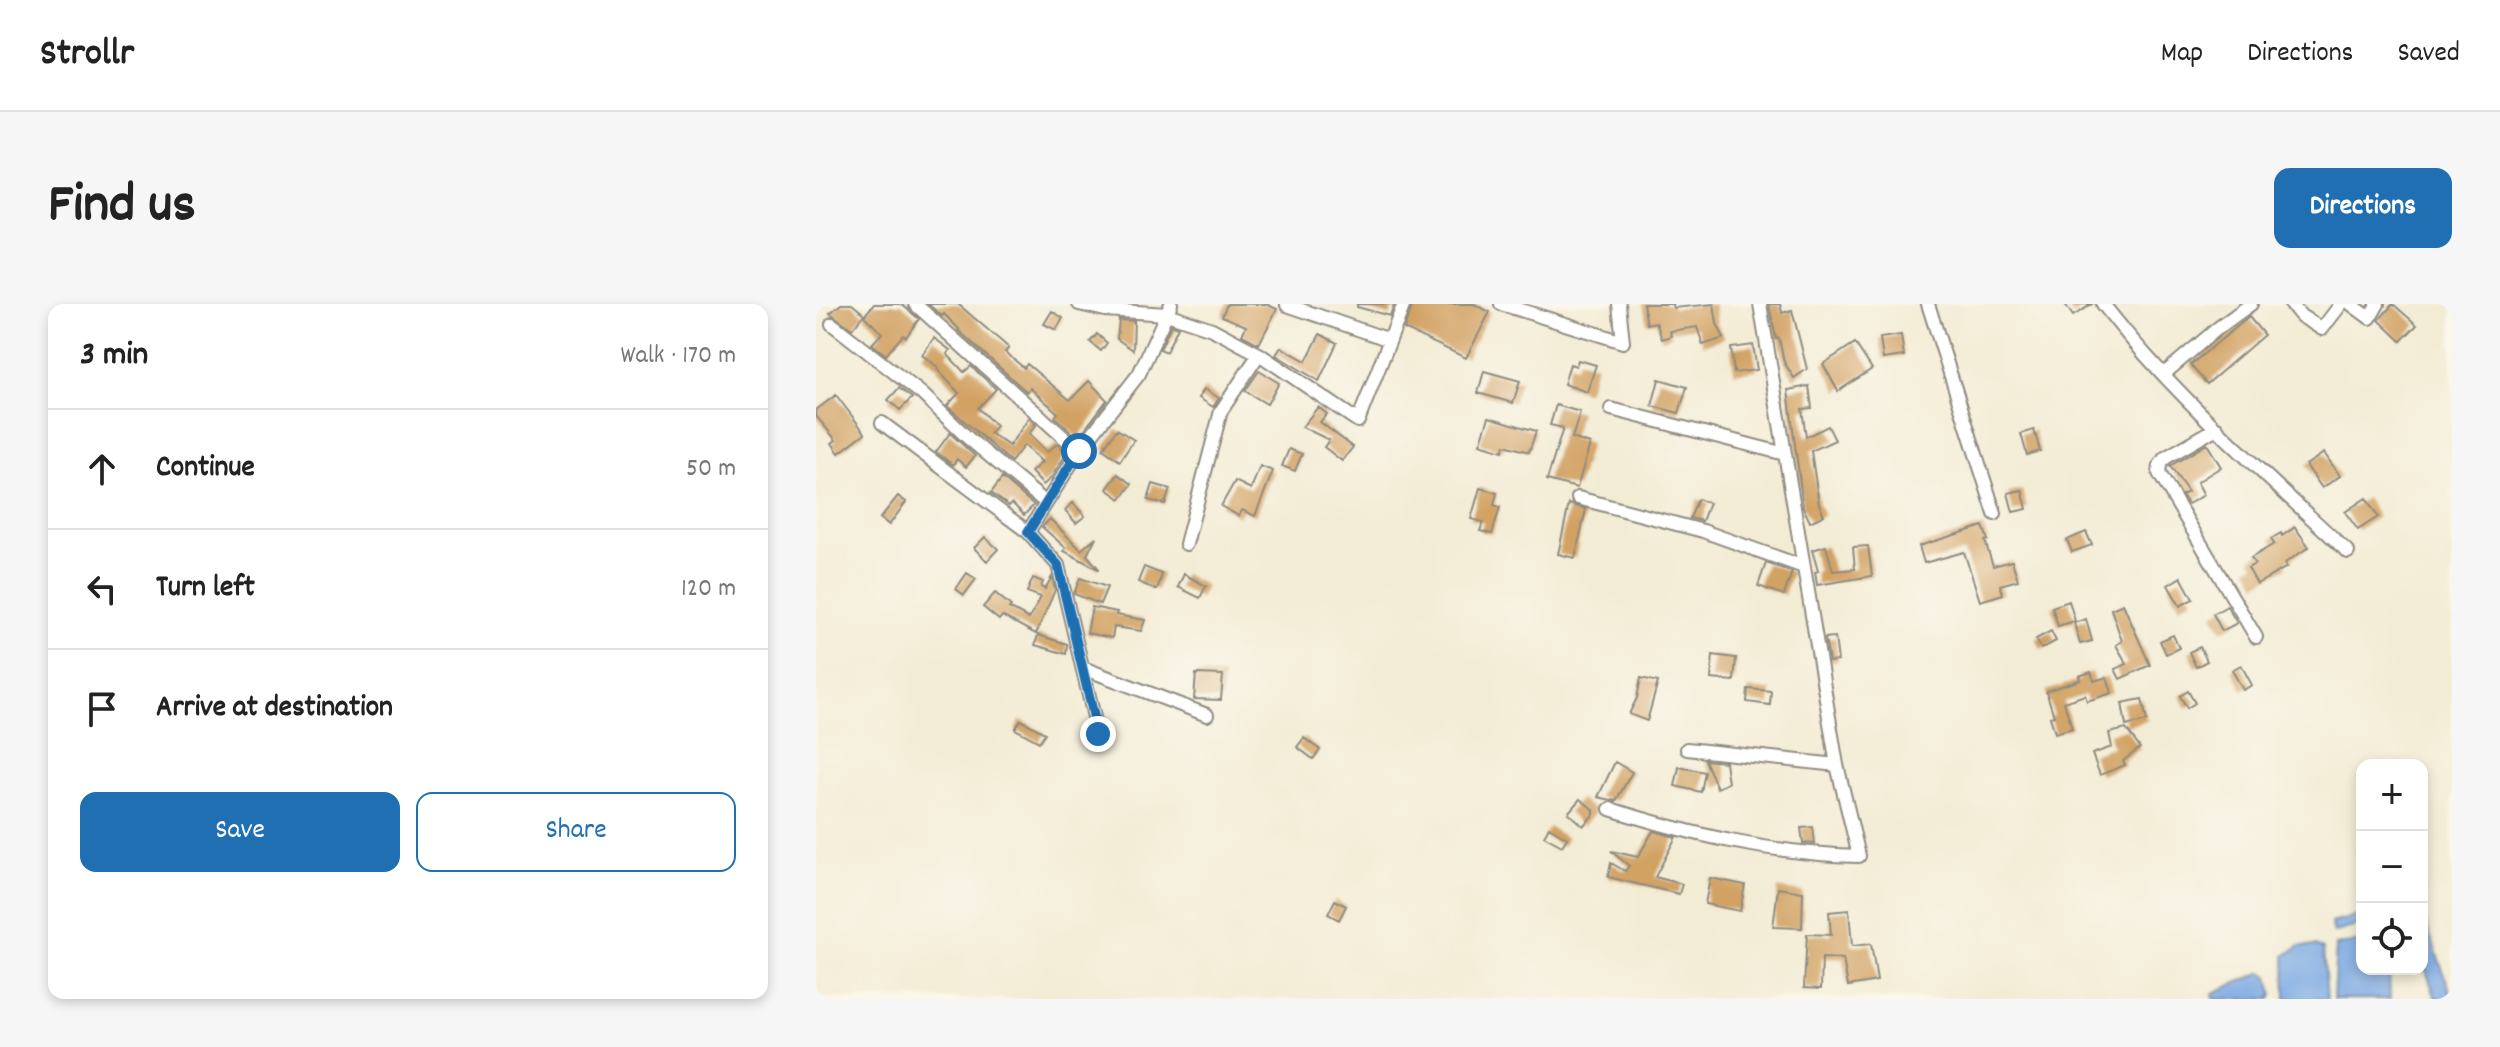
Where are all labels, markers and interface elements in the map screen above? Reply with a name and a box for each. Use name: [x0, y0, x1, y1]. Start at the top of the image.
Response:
text: Strollr: [40, 28, 134, 83]
text: Map: [2161, 35, 2203, 75]
text: Directions: [2247, 35, 2353, 75]
text: Saved: [2397, 35, 2460, 75]
text: Find us: [48, 168, 196, 248]
button: Directions: [2274, 168, 2452, 248]
text: 3 min: [80, 332, 148, 381]
text: Walk · 170 m: [621, 338, 736, 375]
route start: [1061, 433, 1097, 469]
icon: ahead: [80, 447, 124, 491]
text: Continue: [156, 448, 255, 491]
text: 50 m: [686, 451, 736, 488]
icon: left: [80, 567, 124, 611]
text: Turn left: [156, 568, 255, 611]
text: 120 m: [681, 571, 736, 608]
icon: arrive: [80, 687, 124, 731]
text: Arrive at destination: [156, 688, 393, 731]
route end: [1080, 716, 1116, 752]
map controls: [2356, 759, 2428, 975]
button: +: [2356, 759, 2428, 831]
button: Save: [80, 792, 400, 872]
button: Share: [416, 792, 736, 872]
button: −: [2356, 831, 2428, 903]
button: locate: [2356, 903, 2428, 975]

